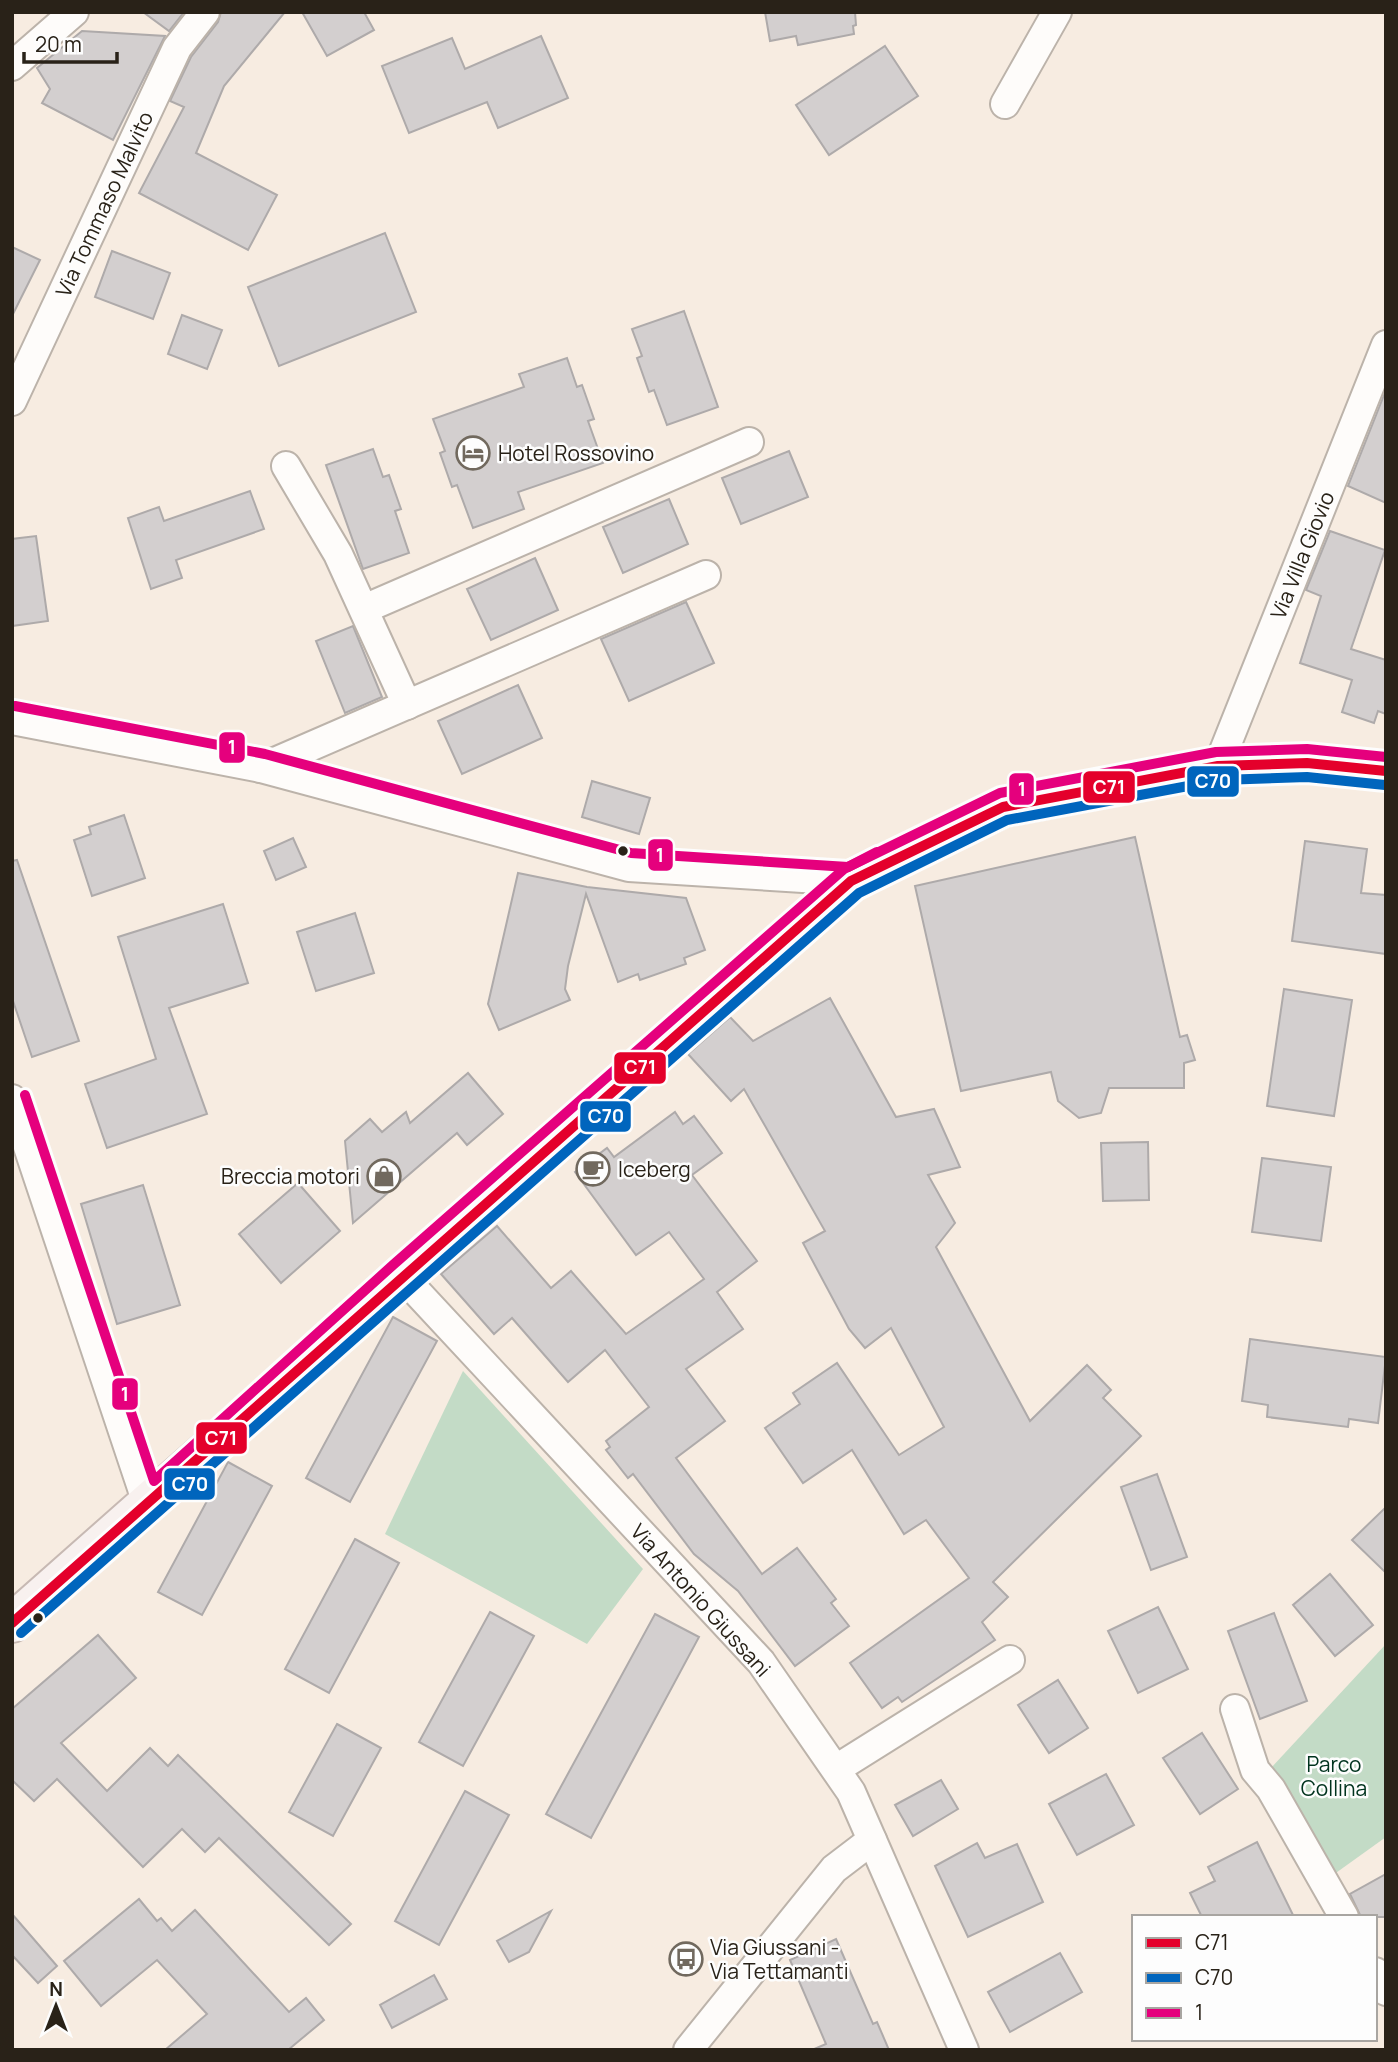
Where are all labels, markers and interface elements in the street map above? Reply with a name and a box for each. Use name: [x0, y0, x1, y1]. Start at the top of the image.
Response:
scale bar: [24, 21, 117, 65]
text: 20 m: [35, 30, 82, 58]
street label: Via Tommaso Malvito: [49, 107, 159, 301]
hotel icon: Hotel Rossovino: [454, 434, 492, 472]
place label: Hotel Rossovino: [498, 439, 654, 467]
street label: Via Villa Giovio: [1264, 487, 1340, 623]
line badge: 1: [218, 731, 246, 764]
text: 1: [228, 734, 236, 760]
line badge: C70: [1186, 765, 1240, 798]
text: C70: [1195, 768, 1231, 794]
line badge: C71: [1082, 770, 1136, 804]
line badge: 1: [1008, 772, 1035, 806]
text: C71: [1093, 774, 1125, 800]
text: 1: [1018, 776, 1026, 802]
line badge: 1: [647, 838, 674, 872]
text: 1: [656, 842, 664, 868]
unlabelled marker: [616, 844, 630, 858]
line badge: C71: [613, 1051, 667, 1085]
text: C71: [624, 1054, 656, 1080]
line badge: C70: [579, 1100, 632, 1133]
text: C70: [588, 1103, 624, 1129]
cafe icon: Iceberg: [574, 1150, 612, 1188]
place label: Iceberg: [618, 1155, 691, 1183]
shop icon: Breccia motori: [365, 1157, 403, 1195]
place label: Breccia motori: [221, 1162, 360, 1190]
line badge: 1: [111, 1377, 139, 1411]
text: 1: [121, 1381, 129, 1407]
line badge: C71: [195, 1421, 248, 1455]
text: C71: [205, 1425, 237, 1451]
line badge: C70: [163, 1467, 216, 1501]
text: C70: [172, 1471, 208, 1497]
street label: Via Antonio Giussani: [625, 1518, 777, 1682]
unlabelled marker: [31, 1611, 45, 1625]
park label: Parco Collina: [1301, 1750, 1367, 1802]
legend: [1132, 1915, 1377, 2041]
text: C71: [1195, 1928, 1229, 1956]
place label: Via Giussani - Via Tettamanti: [710, 1933, 849, 1985]
bus stop icon: Via Giussani - Via Tettamanti: [667, 1940, 705, 1978]
text: C70: [1195, 1963, 1233, 1991]
north arrow: [21, 1971, 91, 2041]
text: N: [49, 1976, 63, 2002]
text: 1: [1195, 1998, 1203, 2026]

